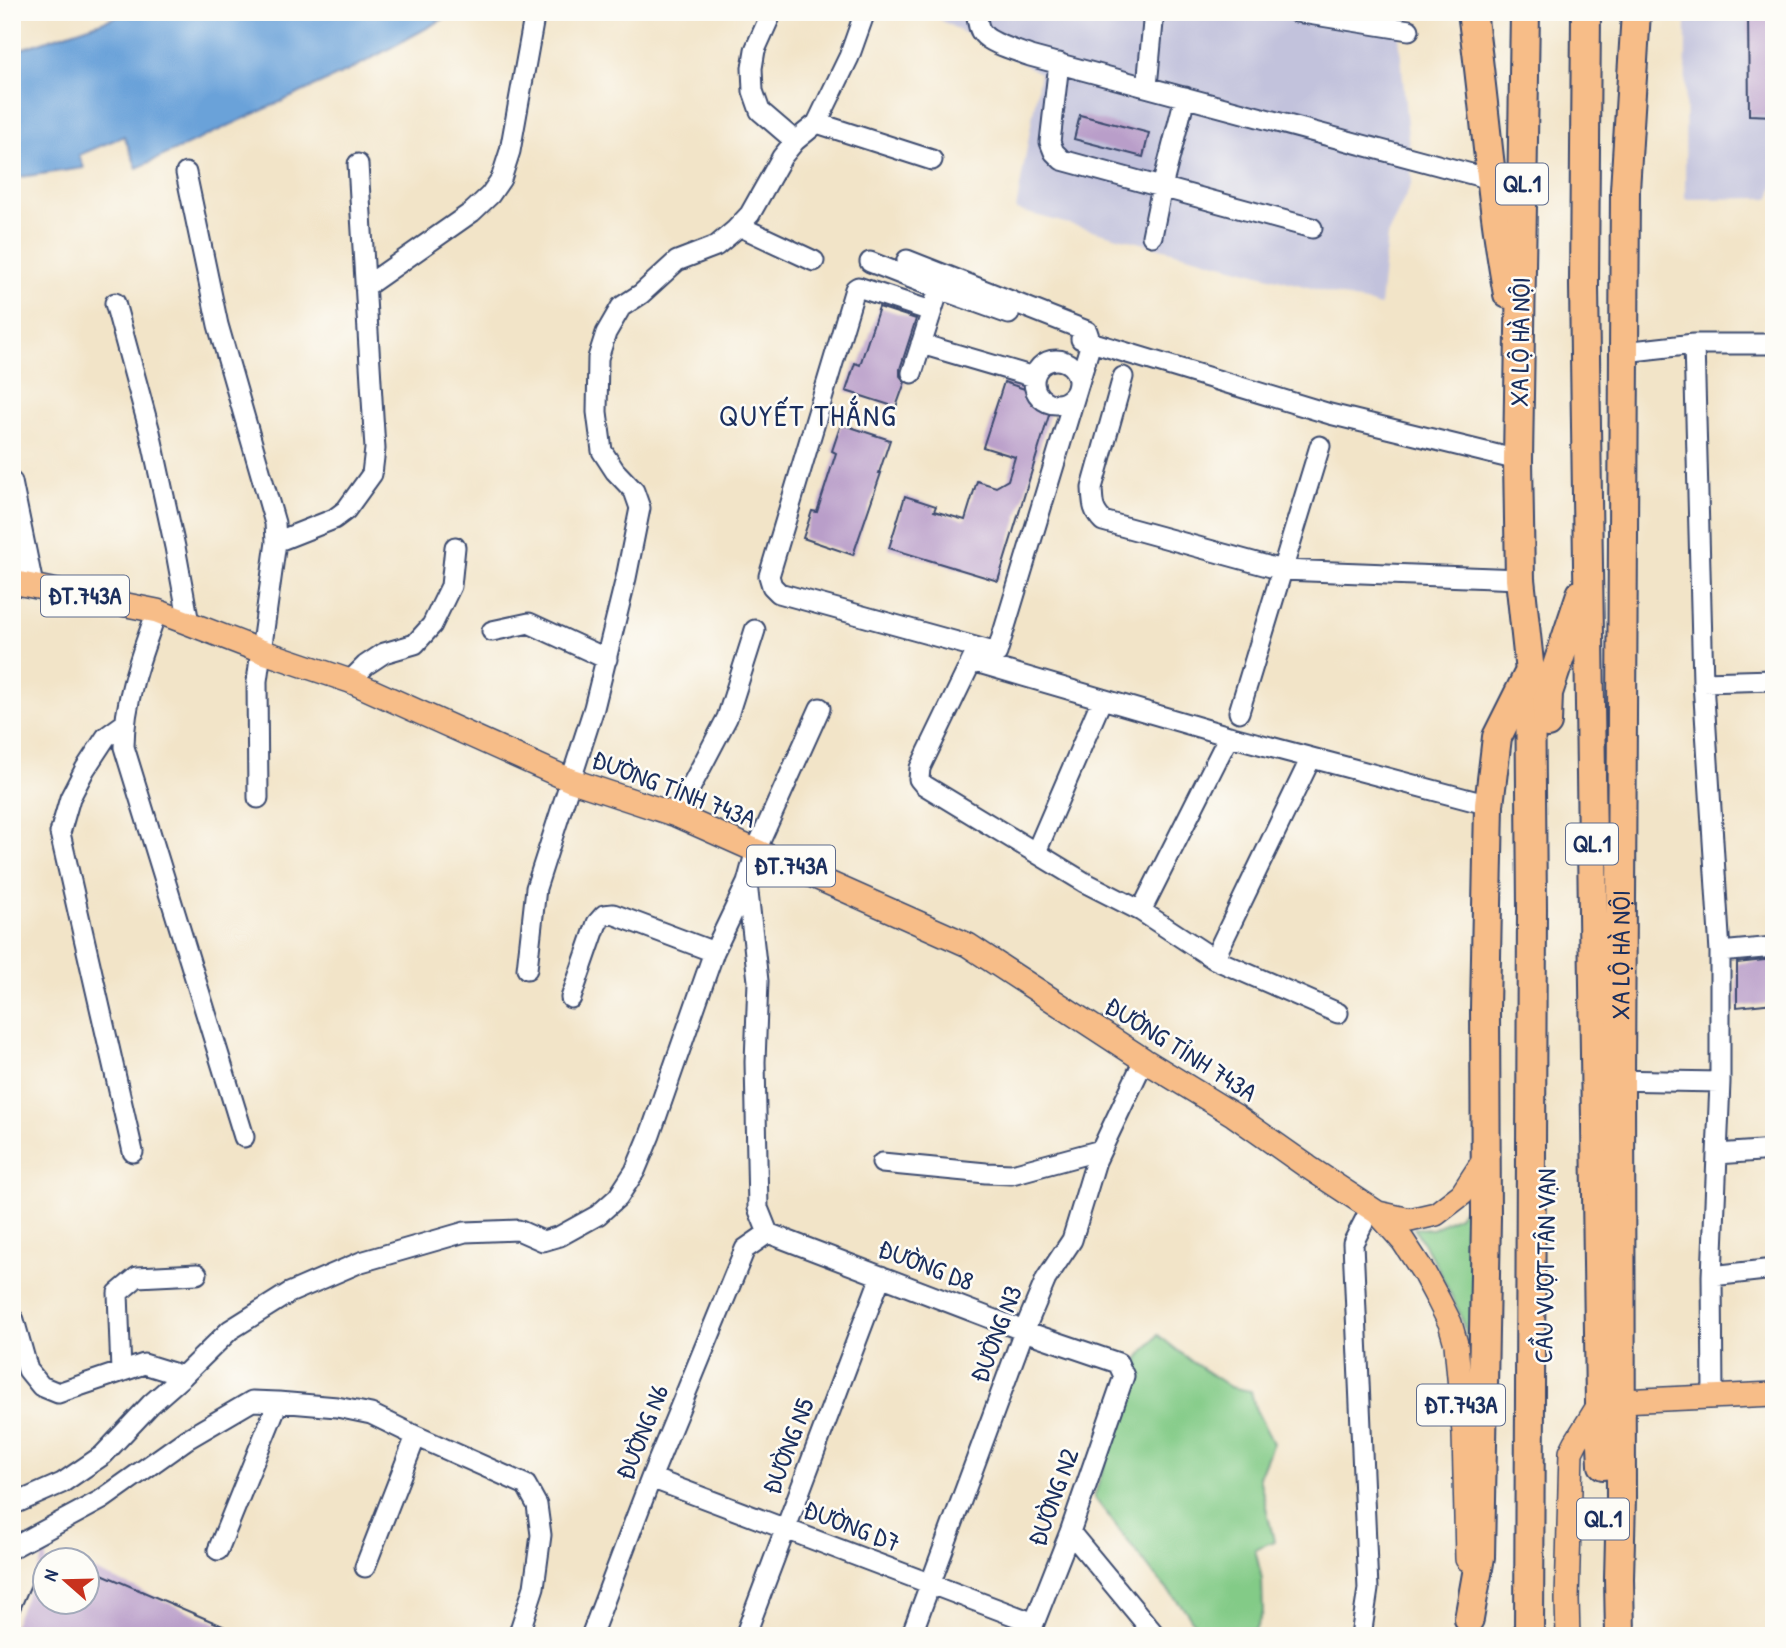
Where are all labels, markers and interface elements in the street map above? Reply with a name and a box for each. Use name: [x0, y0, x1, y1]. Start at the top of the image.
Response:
road number: QL.1: [1496, 164, 1548, 204]
street label: XA LỘ HÀ NỘI: [1501, 277, 1538, 407]
district label: QUYẾT THẮNG: [719, 395, 897, 435]
road number: ĐT.743A: [41, 576, 129, 616]
street label: ĐƯỜNG TỈNH 743A: [587, 741, 761, 836]
road number: QL.1: [1566, 824, 1618, 864]
road number: ĐT.743A: [747, 846, 835, 886]
street label: XA LỘ HÀ NỘI: [1602, 890, 1638, 1020]
street label: ĐƯỜNG TỈNH 743A: [1099, 988, 1264, 1109]
street label: CẦU VƯỢT TÂN VẠN: [1525, 1168, 1564, 1364]
street label: ĐƯỜNG D8: [874, 1230, 979, 1299]
street label: ĐƯỜNG N3: [961, 1280, 1030, 1387]
street label: ĐƯỜNG N6: [607, 1379, 676, 1485]
road number: ĐT.743A: [1417, 1385, 1505, 1426]
street label: ĐƯỜNG N5: [753, 1393, 822, 1499]
street label: ĐƯỜNG N2: [1019, 1443, 1086, 1550]
street label: ĐƯỜNG D7: [799, 1491, 905, 1560]
road number: QL.1: [1577, 1498, 1629, 1540]
north arrow: [32, 1546, 102, 1616]
text: N: [36, 1566, 64, 1584]

